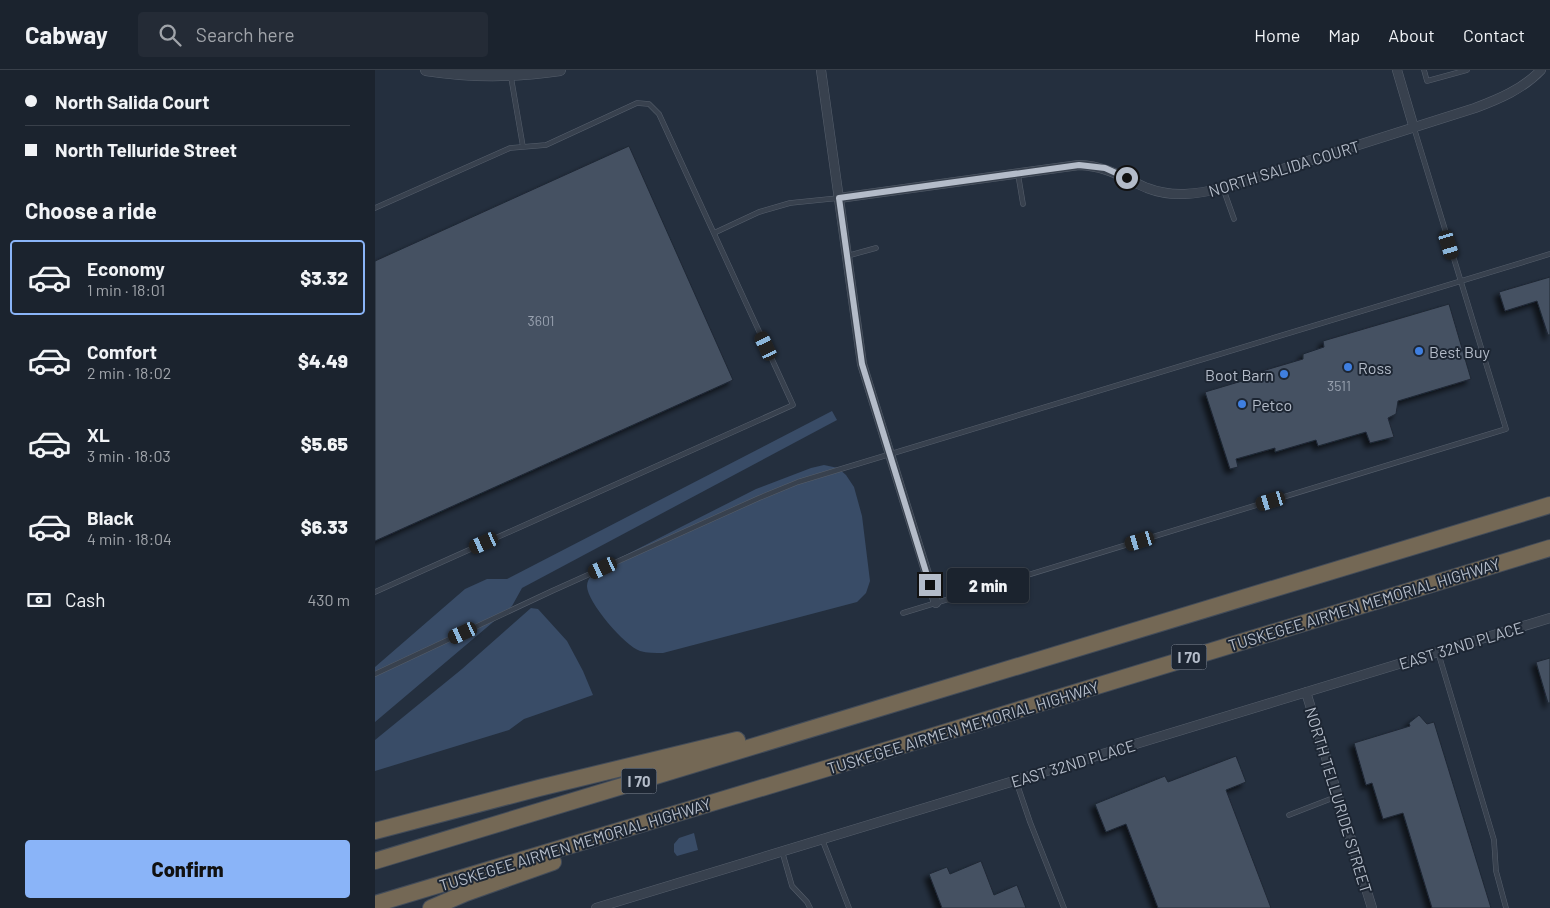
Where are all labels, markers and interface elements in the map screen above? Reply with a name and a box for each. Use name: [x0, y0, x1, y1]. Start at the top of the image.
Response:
search box: [138, 12, 488, 57]
text: Cabway: [25, 20, 108, 49]
icon: search: [156, 21, 184, 49]
text: Search here: [196, 23, 295, 46]
text: Home: [1254, 24, 1300, 46]
text: Map: [1328, 24, 1360, 46]
text: About: [1388, 24, 1435, 46]
text: Contact: [1463, 24, 1525, 46]
text: North Salida Court: [55, 90, 209, 113]
street label: NORTH SALIDA COURT: [1206, 136, 1362, 200]
text: North Telluride Street: [55, 138, 237, 161]
route start: [1116, 167, 1138, 189]
text: Choose a ride: [25, 197, 157, 223]
car: [1437, 228, 1460, 262]
icon: car: [27, 255, 72, 300]
text: Economy: [87, 257, 165, 280]
text: $3.32: [300, 266, 348, 289]
text: 1 min · 18:01: [87, 280, 165, 299]
house number: 3601: [528, 312, 554, 329]
car: [752, 329, 779, 363]
icon: car: [27, 338, 72, 383]
text: Comfort: [87, 340, 157, 363]
place label: Best Buy: [1429, 342, 1491, 361]
marker: Best Buy: [1413, 345, 1425, 357]
text: $4.49: [298, 349, 348, 372]
place label: Ross: [1358, 358, 1392, 377]
marker: Ross: [1342, 361, 1354, 373]
text: 2 min · 18:02: [87, 363, 171, 382]
place label: Boot Barn: [1205, 365, 1274, 384]
marker: Boot Barn: [1278, 368, 1290, 380]
house number: 3511: [1327, 377, 1351, 394]
place label: Petco: [1252, 395, 1292, 414]
marker: Petco: [1236, 398, 1248, 410]
icon: car: [27, 421, 72, 466]
text: XL: [87, 423, 110, 446]
text: $5.65: [301, 432, 348, 455]
text: 3 min · 18:03: [87, 446, 171, 465]
car: [1254, 489, 1287, 513]
icon: car: [27, 504, 72, 549]
text: Black: [87, 506, 134, 529]
text: $6.33: [301, 515, 348, 538]
text: 4 min · 18:04: [87, 529, 172, 548]
car: [1123, 529, 1156, 553]
car: [467, 530, 500, 556]
street label: TUSKEGEE AIRMEN MEMORIAL HIGHWAY: [1226, 554, 1502, 654]
car: [586, 555, 619, 581]
callout: 2 min: [947, 568, 1030, 602]
route end: [919, 574, 941, 596]
text: 2 min: [969, 576, 1007, 595]
icon: cash: [25, 586, 53, 614]
text: Cash: [65, 588, 106, 611]
text: 430 m: [307, 590, 350, 609]
street label: EAST 32ND PLACE: [1397, 617, 1525, 673]
car: [446, 620, 479, 646]
road number: I 70: [1171, 644, 1207, 670]
street label: TUSKEGEE AIRMEN MEMORIAL HIGHWAY: [825, 677, 1101, 777]
street label: NORTH TELLURIDE STREET: [1302, 705, 1376, 895]
street label: EAST 32ND PLACE: [1009, 735, 1137, 791]
road number: I 70: [621, 768, 657, 794]
street label: TUSKEGEE AIRMEN MEMORIAL HIGHWAY: [437, 794, 713, 894]
button: Confirm: [25, 840, 350, 898]

